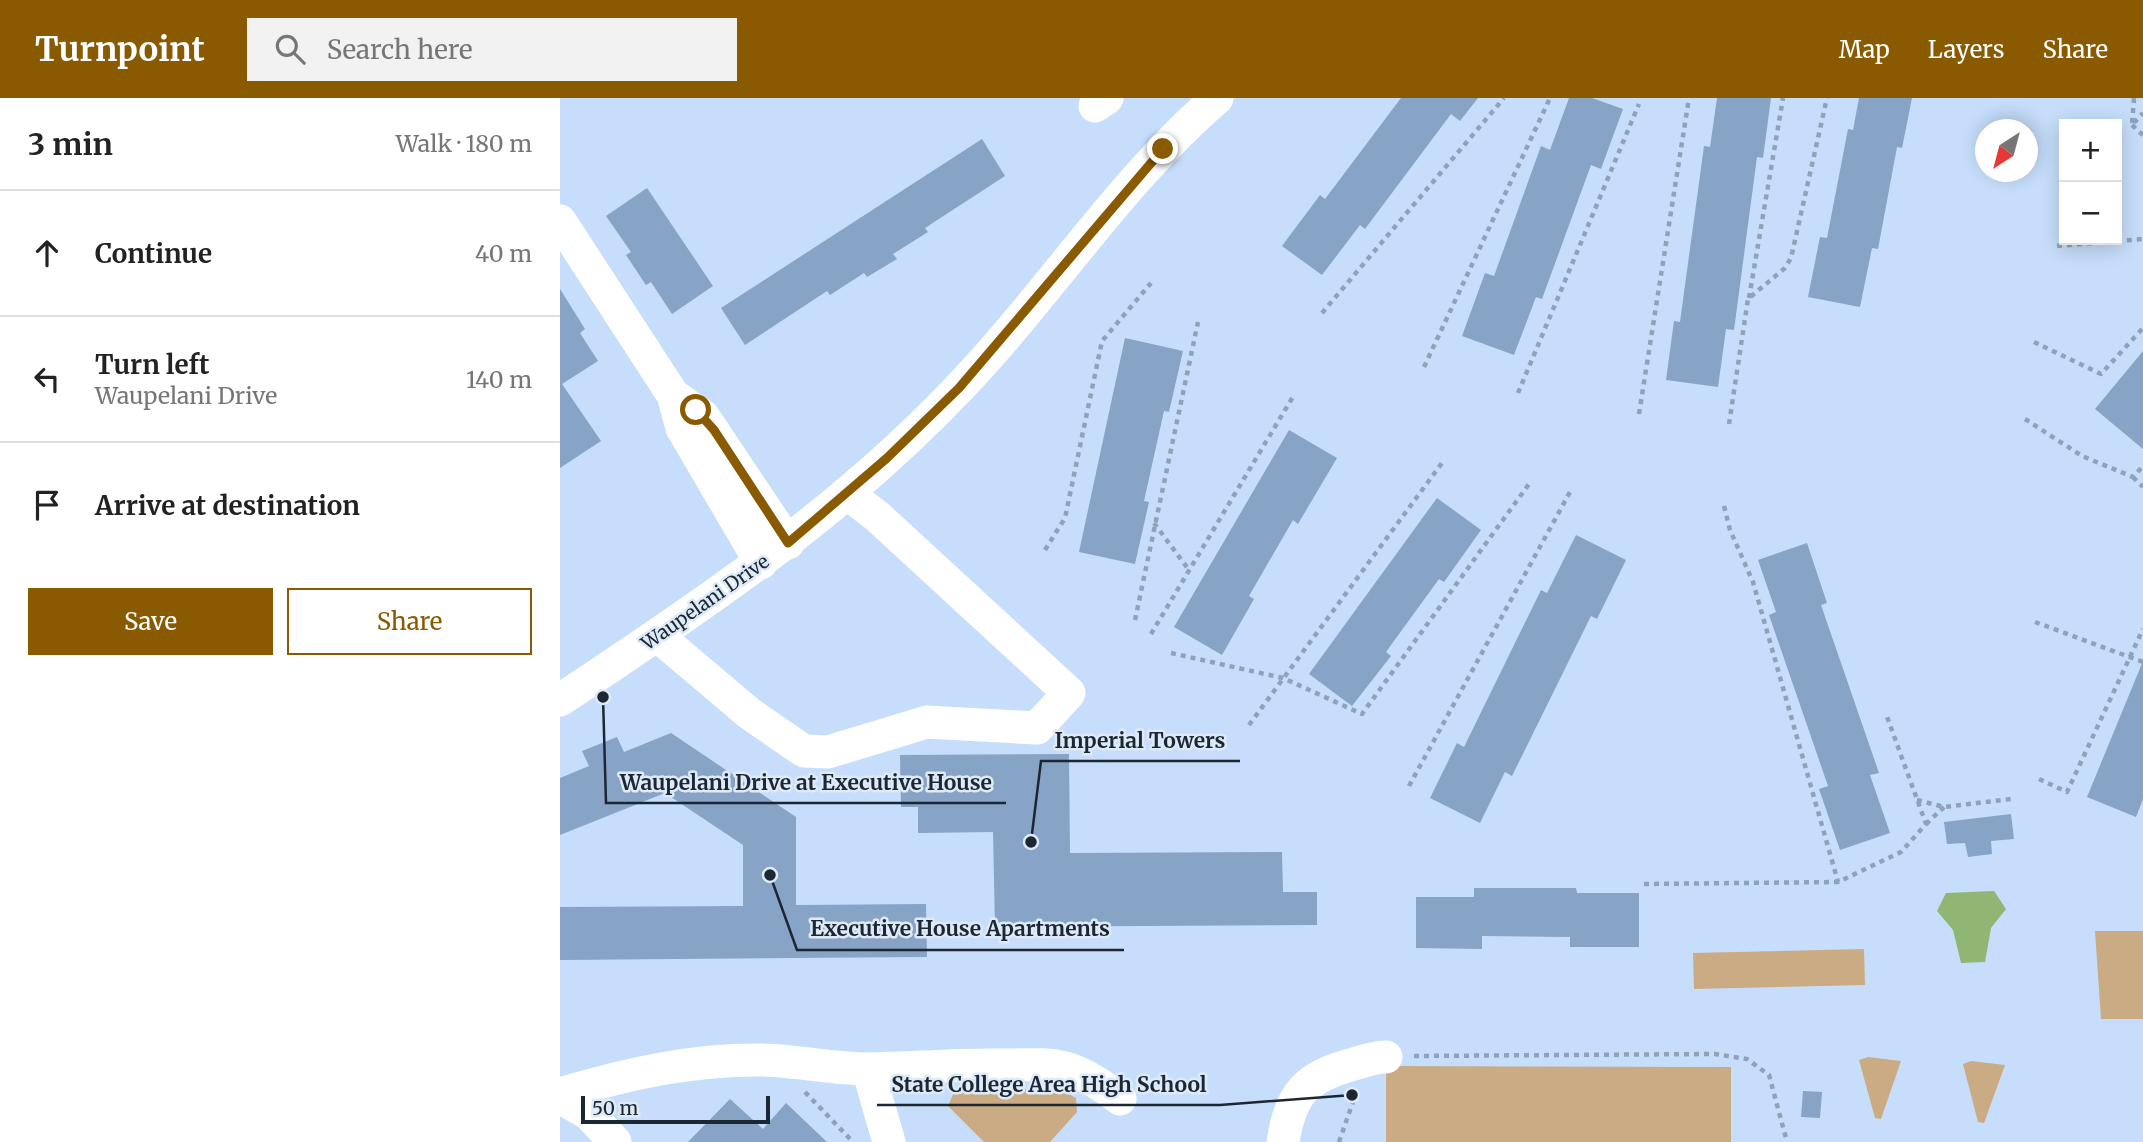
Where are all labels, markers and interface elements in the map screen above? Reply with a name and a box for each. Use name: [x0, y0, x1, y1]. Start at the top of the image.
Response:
search box: [247, 18, 737, 81]
text: Turnpoint: [35, 29, 205, 70]
icon: search: [271, 30, 309, 68]
text: Search here: [327, 33, 473, 66]
text: Map: [1839, 34, 1890, 65]
text: Layers: [1928, 34, 2004, 65]
text: Share: [2042, 34, 2108, 65]
north arrow: [1975, 119, 2038, 182]
map controls: [2059, 119, 2122, 245]
button: +: [2059, 119, 2122, 182]
text: 3 min: [28, 125, 113, 163]
text: Walk · 180 m: [396, 129, 532, 158]
route end: [1147, 133, 1178, 164]
button: −: [2059, 182, 2122, 245]
icon: ahead: [28, 234, 66, 272]
text: Continue: [95, 237, 212, 270]
text: 40 m: [475, 239, 532, 268]
text: Turn left: [95, 348, 209, 381]
icon: left: [28, 360, 66, 398]
text: 140 m: [466, 365, 532, 394]
text: Waupelani Drive: [95, 381, 277, 410]
route start: [680, 394, 711, 425]
icon: arrive: [28, 486, 66, 524]
text: Arrive at destination: [95, 489, 360, 522]
street label: Waupelani Drive: [636, 549, 774, 656]
button: Save: [28, 588, 273, 655]
button: Share: [287, 588, 532, 655]
callout: Imperial Towers: [1041, 719, 1240, 761]
text: Imperial Towers: [1055, 727, 1226, 754]
callout: Waupelani Drive at Executive House: [606, 761, 1006, 803]
text: Waupelani Drive at Executive House: [619, 769, 992, 796]
callout: Executive House Apartments: [797, 908, 1124, 950]
text: Executive House Apartments: [810, 915, 1110, 942]
callout: State College Area High School: [877, 1063, 1220, 1105]
text: State College Area High School: [891, 1071, 1207, 1098]
scale bar: [581, 1093, 770, 1125]
text: 50 m: [592, 1096, 638, 1120]

